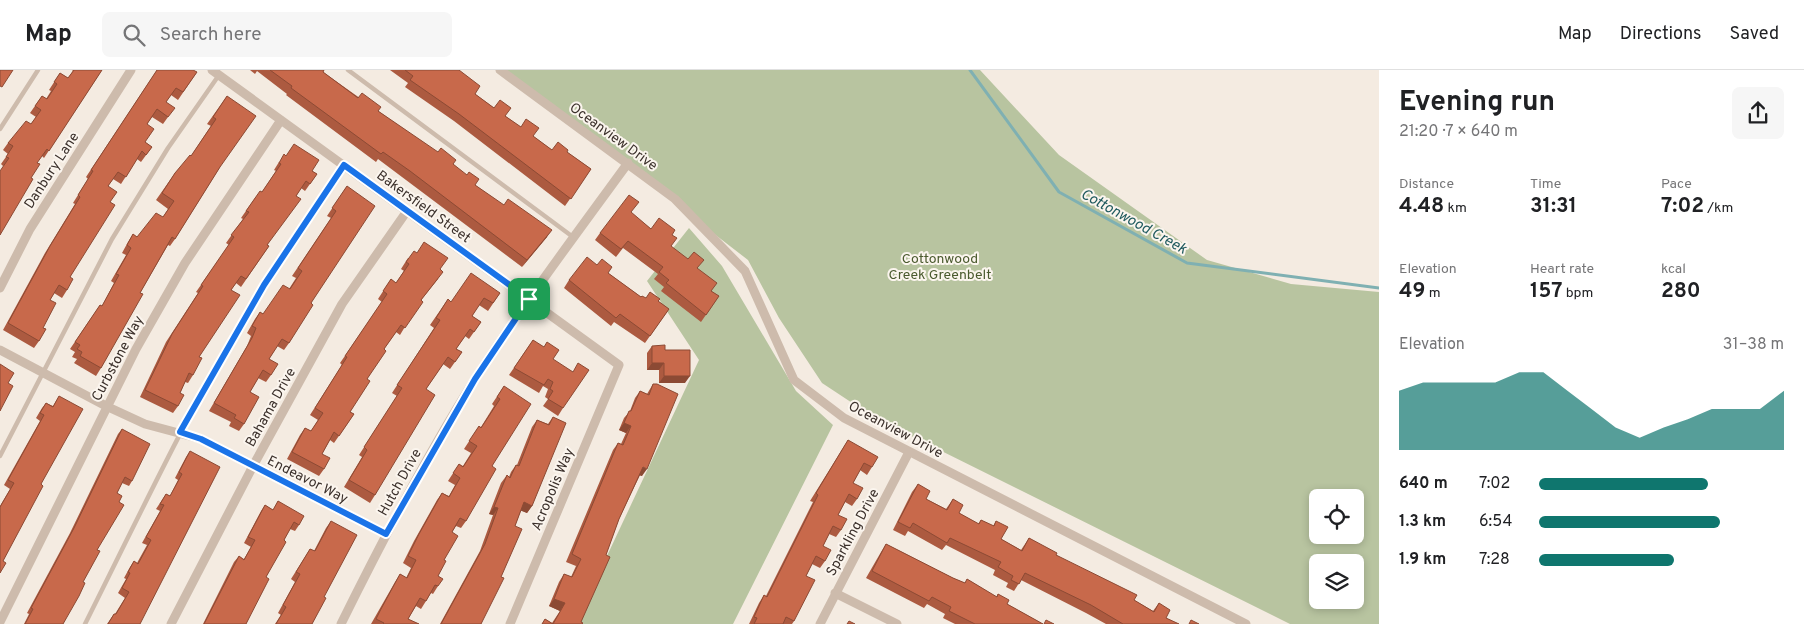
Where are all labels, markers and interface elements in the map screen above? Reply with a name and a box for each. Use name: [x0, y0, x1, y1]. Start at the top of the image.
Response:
search box: [102, 12, 452, 57]
text: Map: [25, 20, 72, 50]
icon: search: [120, 21, 148, 49]
text: Search here: [160, 23, 261, 47]
text: Map: [1558, 23, 1592, 46]
text: Directions: [1620, 23, 1702, 46]
text: Saved: [1730, 23, 1779, 46]
text: Evening run: [1399, 85, 1555, 121]
button: share: [1732, 87, 1784, 139]
street label: Oceanview Drive: [566, 100, 660, 175]
text: 21:20 · 7 × 640 m: [1399, 122, 1518, 142]
street label: Danbury Lane: [21, 129, 83, 212]
street label: Bakersfield Street: [373, 167, 474, 247]
text: Distance: [1399, 176, 1454, 193]
text: Time: [1530, 176, 1561, 193]
text: Pace: [1661, 176, 1692, 193]
water label: Cottonwood Creek: [1077, 185, 1190, 260]
text: 4.48: [1399, 193, 1444, 220]
text: 31:31: [1530, 193, 1577, 220]
text: 7:02: [1661, 193, 1704, 220]
text: km: [1444, 200, 1467, 217]
text: /km: [1704, 200, 1733, 217]
park label: Cottonwood Creek Greenbelt: [889, 251, 991, 284]
text: Elevation: [1399, 261, 1457, 278]
text: Heart rate: [1530, 261, 1594, 278]
text: kcal: [1661, 261, 1686, 278]
pin: [508, 278, 550, 320]
text: 49: [1399, 278, 1425, 305]
text: 157: [1530, 278, 1563, 305]
text: 280: [1661, 278, 1701, 305]
icon: arrive: [515, 285, 543, 313]
text: m: [1425, 285, 1441, 302]
text: bpm: [1563, 285, 1593, 302]
street label: Curbstone Way: [89, 313, 148, 404]
text: Elevation: [1399, 335, 1465, 355]
text: 31–38 m: [1723, 335, 1784, 355]
street label: Bahama Drive: [243, 365, 300, 450]
street label: Oceanview Drive: [845, 398, 945, 462]
street label: Hutch Drive: [375, 446, 426, 519]
street label: Acropolis Way: [528, 446, 578, 533]
street label: Endeavor Way: [264, 453, 351, 508]
text: 640 m: [1399, 474, 1448, 494]
text: 7:02: [1479, 474, 1510, 494]
street label: Sparkling Drive: [823, 486, 883, 579]
map controls: [1309, 489, 1364, 609]
button: locate: [1309, 489, 1364, 544]
text: 1.3 km: [1399, 512, 1446, 532]
text: 6:54: [1479, 512, 1512, 532]
text: 1.9 km: [1399, 550, 1446, 570]
text: 7:28: [1479, 550, 1510, 570]
button: layers: [1309, 554, 1364, 609]

